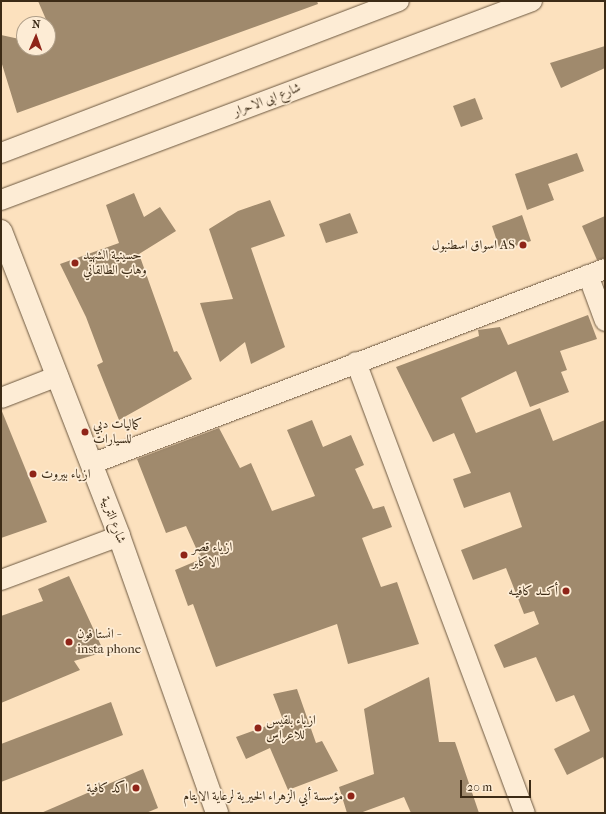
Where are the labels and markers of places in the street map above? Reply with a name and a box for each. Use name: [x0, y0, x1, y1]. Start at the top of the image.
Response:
place label: اسواق اسطنبول AS: [432, 237, 515, 253]
marker: اسواق اسطنبول AS: [518, 240, 528, 250]
place label: حسينية الشهيد وهاب الطالقاني: [83, 248, 147, 279]
marker: حسينية الشهيد وهاب الطالقاني: [70, 258, 80, 268]
place label: كماليات دبي للسيارات: [93, 417, 142, 448]
marker: كماليات دبي للسيارات: [80, 427, 90, 437]
place label: ازياء بيروت: [41, 466, 91, 482]
marker: ازياء بيروت: [28, 469, 38, 479]
place label: ازياء قصر الاكابر: [192, 540, 232, 571]
marker: ازياء قصر الاكابر: [179, 550, 189, 560]
place label: أكــد كافيـه: [508, 583, 558, 599]
marker: أكــد كافيـه: [561, 586, 571, 596]
place label: انستا فون - insta phone: [77, 627, 141, 658]
marker: انستا فون - insta phone: [64, 637, 74, 647]
place label: ازياء بلقيس للاعراس: [266, 713, 316, 744]
marker: ازياء بلقيس للاعراس: [253, 723, 263, 733]
place label: اكد كافية: [86, 780, 128, 796]
marker: اكد كافية: [131, 783, 141, 793]
place label: مؤسسة أبي الزهراء الخيرية لرعاية الايتام: [183, 788, 343, 804]
marker: مؤسسة أبي الزهراء الخيرية لرعاية الايتام: [346, 791, 356, 801]

